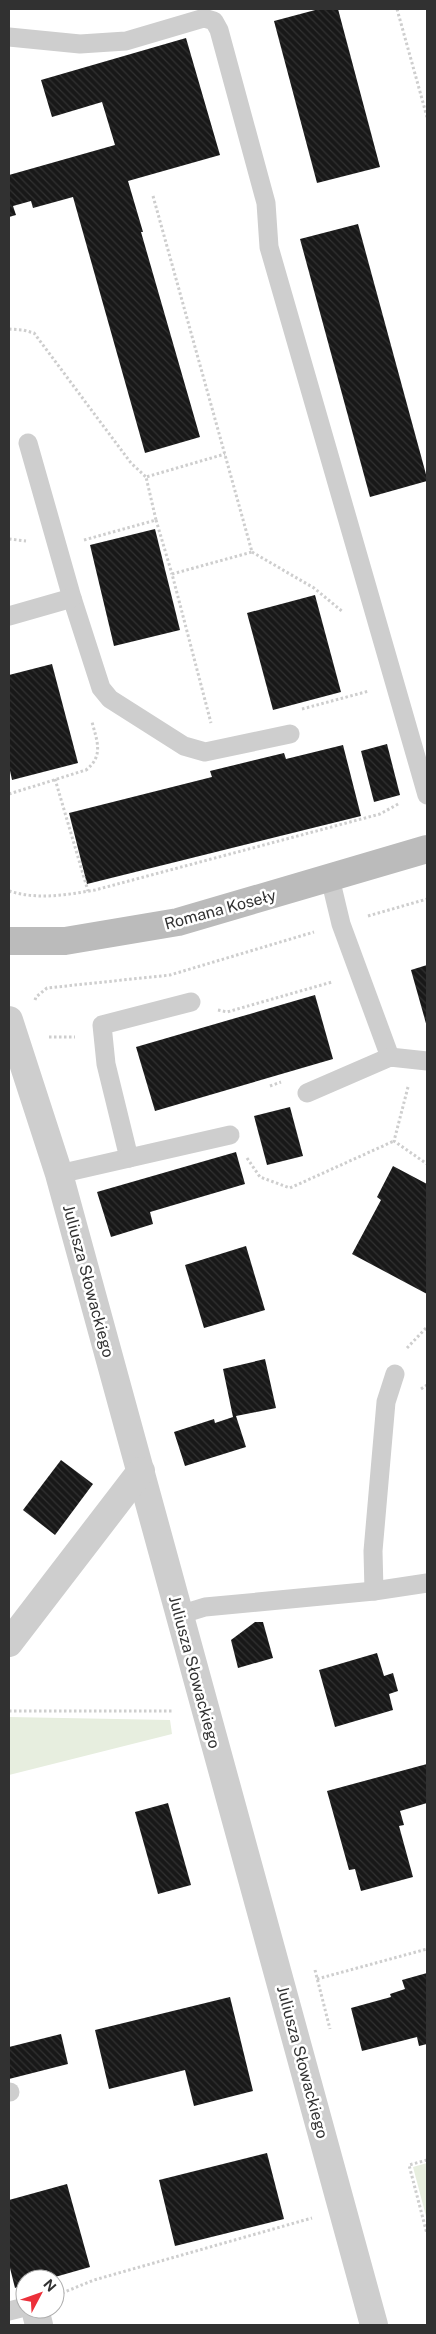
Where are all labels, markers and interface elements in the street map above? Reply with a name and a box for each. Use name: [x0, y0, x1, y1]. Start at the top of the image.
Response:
street label: Romana Koseły: [162, 885, 278, 934]
street label: Juliusza Słowackiego: [59, 1203, 118, 1360]
street label: Juliusza Słowackiego: [165, 1594, 224, 1751]
street label: Juliusza Słowackiego: [273, 1984, 332, 2141]
north arrow: [15, 2269, 65, 2319]
text: N: [40, 2276, 59, 2295]

